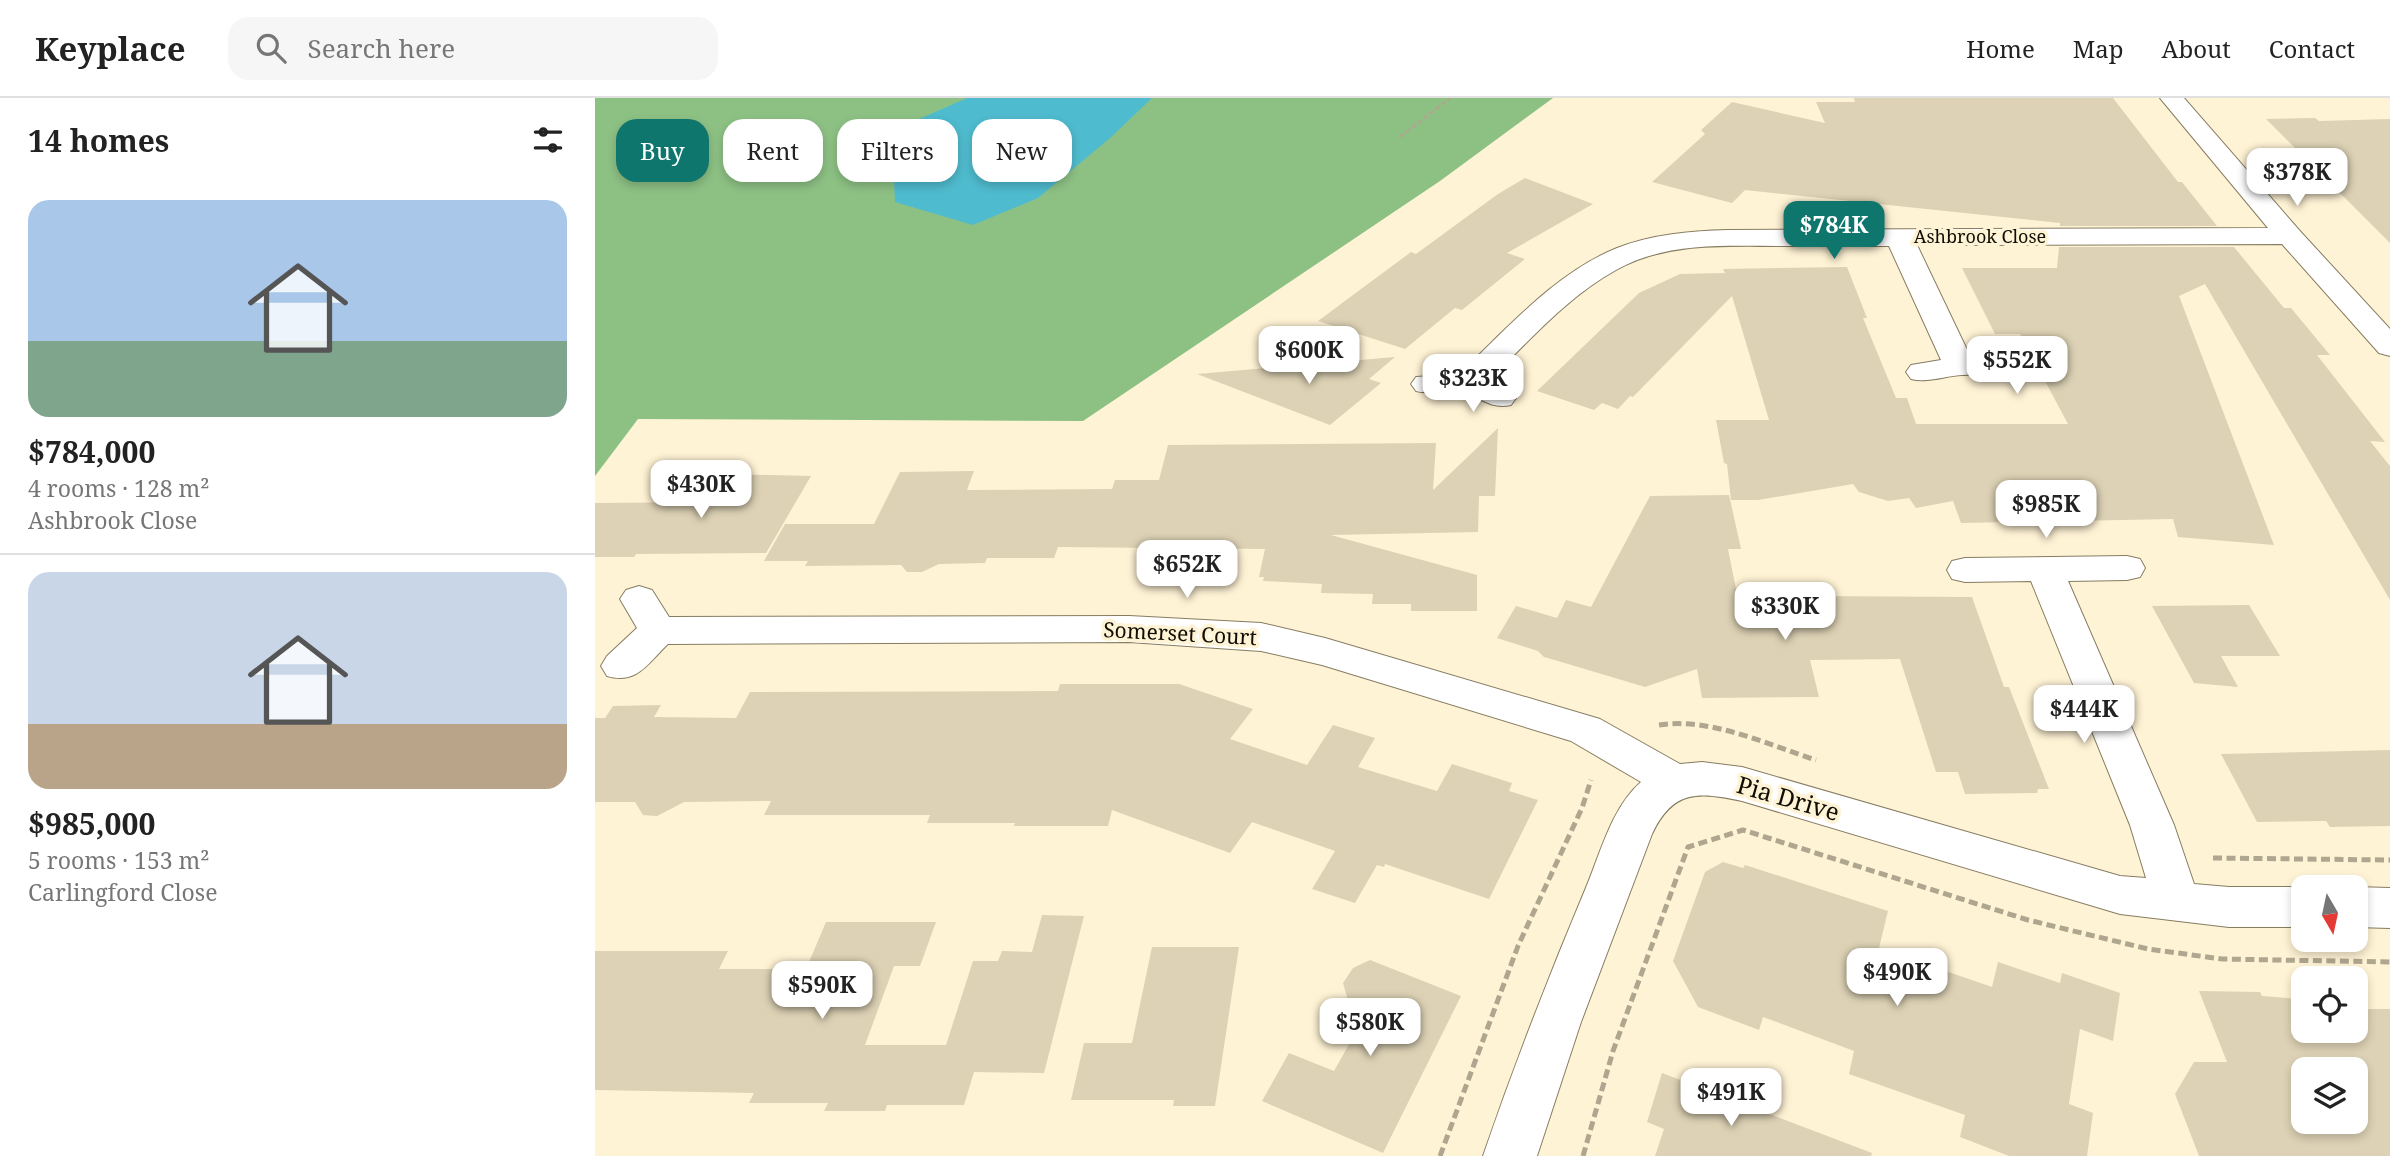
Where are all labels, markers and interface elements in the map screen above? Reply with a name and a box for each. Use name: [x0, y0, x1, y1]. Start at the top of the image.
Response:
search box: [228, 17, 718, 80]
text: Keyplace: [35, 26, 186, 71]
icon: search: [252, 29, 290, 67]
text: Search here: [308, 30, 455, 66]
text: Home: [1966, 32, 2035, 65]
text: Map: [2073, 32, 2124, 65]
text: About: [2162, 32, 2231, 65]
text: Contact: [2269, 32, 2355, 65]
chip: Buy: [616, 119, 709, 182]
chip: Rent: [723, 119, 823, 182]
chip: Filters: [837, 119, 958, 182]
chip: New: [972, 119, 1072, 182]
text: 14 homes: [28, 120, 169, 161]
icon: filters: [529, 121, 567, 159]
pin: $378K: [2248, 148, 2346, 208]
text: $378K: [2263, 155, 2331, 187]
pin: $784K: [1785, 202, 1883, 261]
text: $784K: [1800, 208, 1868, 240]
street label: Ashbrook Close: [1914, 224, 2046, 248]
icon: home: [235, 245, 361, 371]
pin: $600K: [1260, 327, 1358, 386]
text: $600K: [1275, 333, 1343, 365]
pin: $552K: [1968, 336, 2066, 396]
text: $552K: [1983, 343, 2051, 375]
pin: $323K: [1424, 354, 1522, 414]
text: $323K: [1439, 361, 1507, 393]
text: $784,000: [28, 431, 155, 472]
pin: $430K: [652, 460, 750, 520]
text: $430K: [667, 467, 735, 499]
text: 4 rooms · 128 m²: [28, 472, 210, 504]
pin: $985K: [1997, 480, 2095, 540]
text: $985K: [2012, 487, 2080, 519]
text: Ashbrook Close: [28, 504, 197, 536]
pin: $652K: [1138, 540, 1236, 600]
text: $652K: [1153, 547, 1221, 579]
pin: $330K: [1736, 582, 1834, 642]
text: $330K: [1751, 589, 1819, 621]
street label: Somerset Court: [1103, 615, 1258, 651]
icon: home: [235, 617, 361, 743]
pin: $444K: [2035, 686, 2133, 745]
text: $444K: [2050, 692, 2118, 724]
street label: Pia Drive: [1733, 767, 1843, 828]
text: $985,000: [28, 803, 155, 844]
text: 5 rooms · 153 m²: [28, 844, 210, 876]
north arrow: [2291, 875, 2368, 952]
map controls: [2291, 875, 2368, 1134]
text: Carlingford Close: [28, 876, 218, 908]
pin: $490K: [1848, 948, 1946, 1008]
text: $490K: [1863, 955, 1931, 987]
pin: $590K: [773, 962, 871, 1021]
button: locate: [2291, 966, 2368, 1043]
text: $590K: [788, 968, 856, 1000]
pin: $580K: [1321, 998, 1419, 1058]
text: $580K: [1336, 1005, 1404, 1037]
button: layers: [2291, 1057, 2368, 1134]
pin: $491K: [1682, 1068, 1780, 1128]
text: $491K: [1697, 1075, 1765, 1107]

